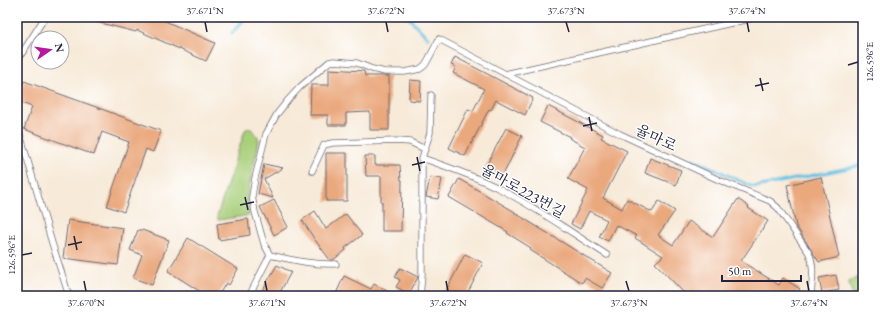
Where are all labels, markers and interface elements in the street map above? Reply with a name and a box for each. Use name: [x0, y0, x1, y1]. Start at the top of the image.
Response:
text: 37.671°N: [186, 4, 224, 17]
text: 37.672°N: [367, 4, 405, 17]
text: 37.673°N: [547, 4, 585, 17]
text: 37.674°N: [728, 4, 766, 17]
north arrow: [30, 30, 70, 70]
text: N: [52, 42, 68, 54]
text: 126.596°E: [863, 42, 876, 82]
street label: 율마로: [632, 120, 680, 156]
street label: 율마로223번길: [478, 159, 569, 222]
text: 126.596°E: [5, 235, 18, 275]
scale bar: [722, 257, 801, 283]
text: 50 m: [728, 263, 752, 279]
text: 37.670°N: [67, 296, 105, 309]
text: 37.671°N: [248, 296, 286, 309]
text: 37.672°N: [429, 296, 467, 309]
text: 37.673°N: [610, 296, 648, 309]
text: 37.674°N: [790, 296, 828, 309]

